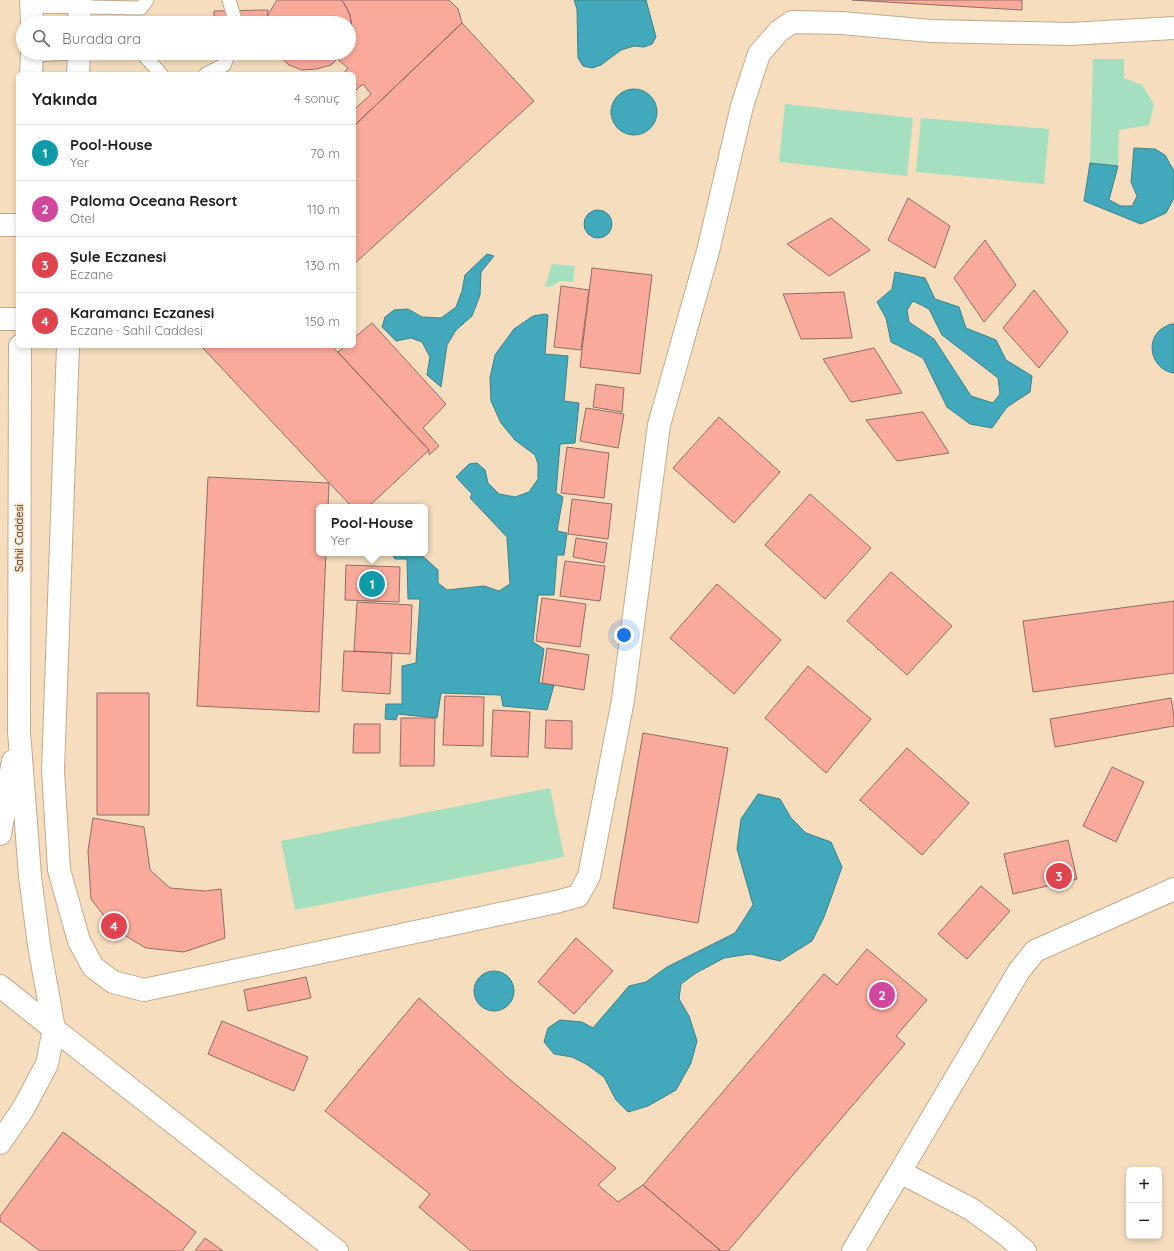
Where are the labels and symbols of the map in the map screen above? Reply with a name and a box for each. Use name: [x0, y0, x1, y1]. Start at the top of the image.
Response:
street label: Sahil Caddesi: [12, 504, 26, 572]
pin: 1: [359, 569, 385, 599]
your location: [614, 625, 634, 645]
pin: 3: [1046, 861, 1072, 891]
pin: 4: [101, 911, 127, 941]
pin: 2: [869, 980, 895, 1010]

